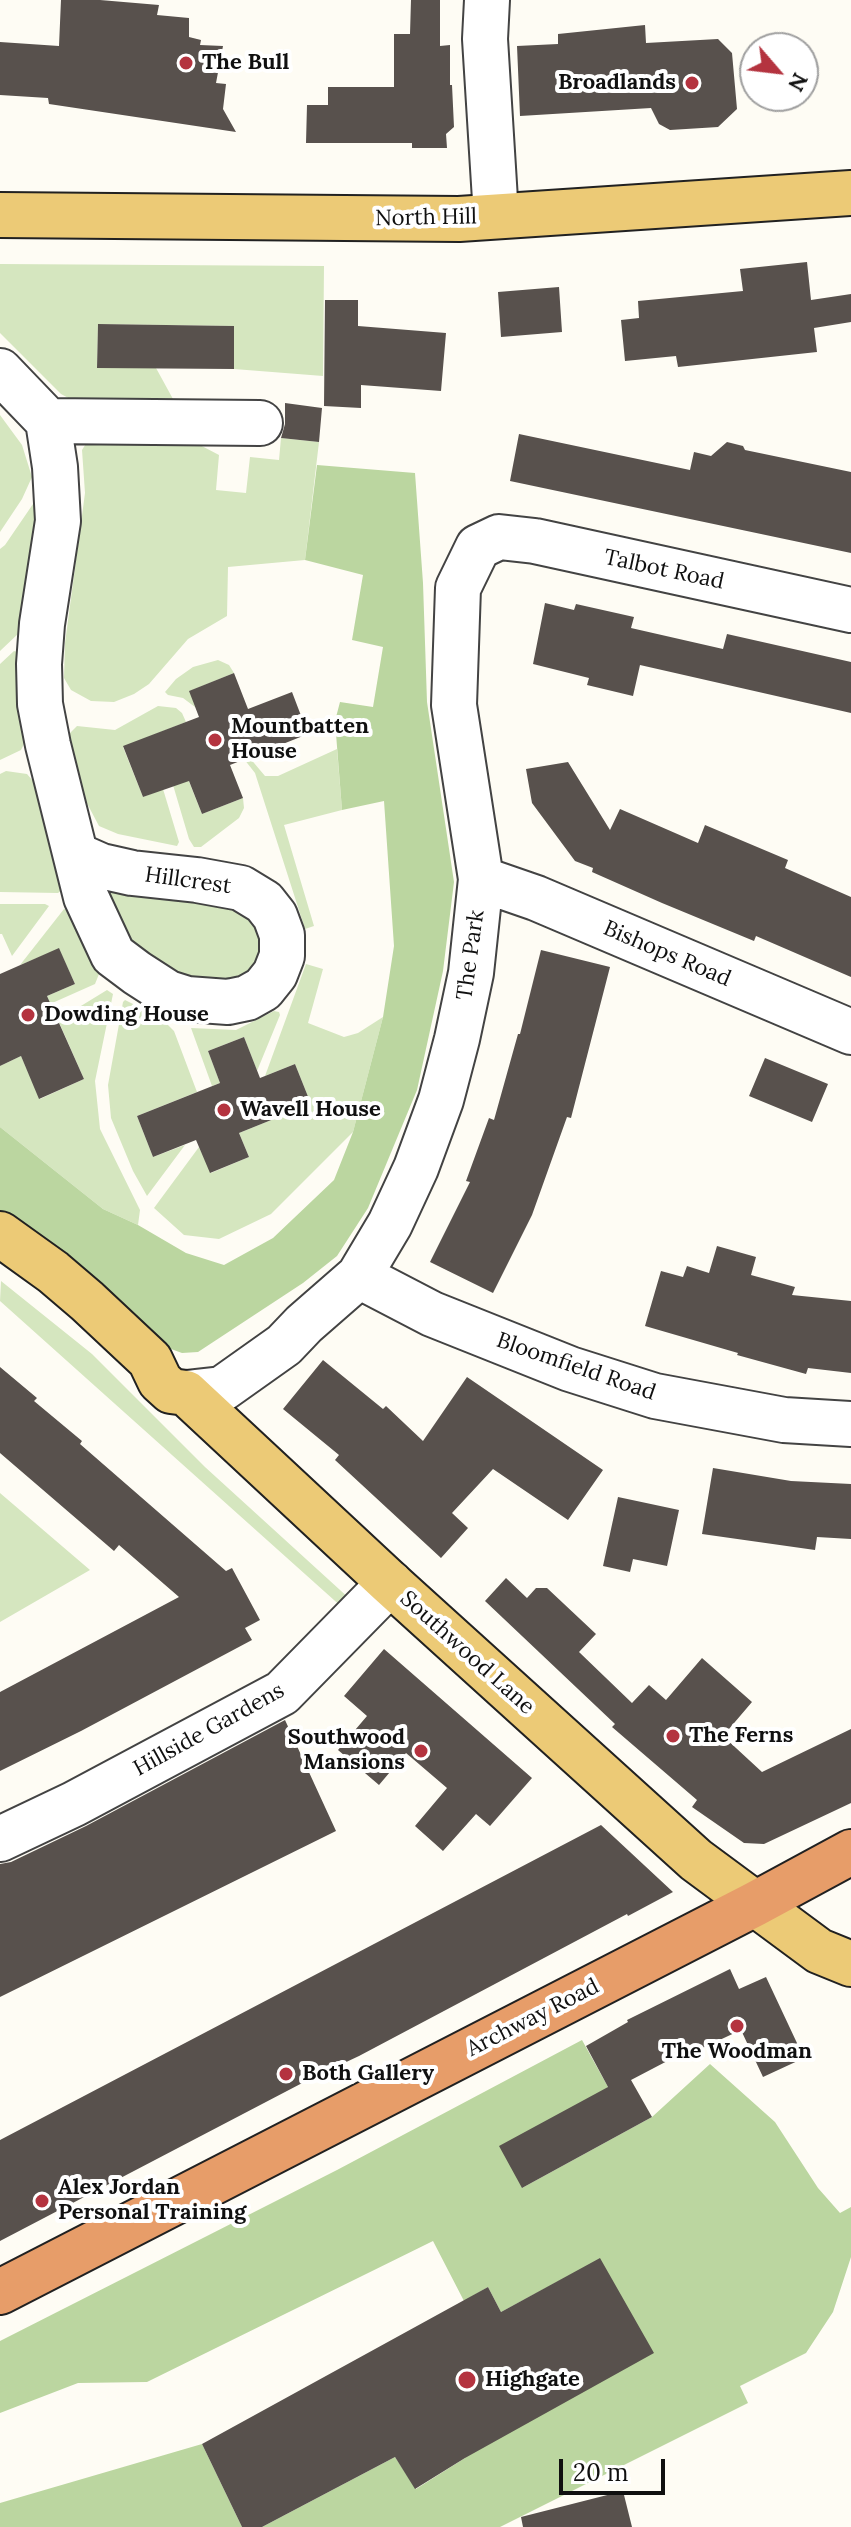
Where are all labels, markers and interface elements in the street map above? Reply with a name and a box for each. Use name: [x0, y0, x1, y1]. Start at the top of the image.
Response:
north arrow: [739, 32, 819, 112]
place label: The Bull: [202, 50, 289, 76]
marker: The Bull: [177, 54, 195, 72]
text: N: [782, 68, 815, 96]
place label: Broadlands: [558, 70, 676, 96]
marker: Broadlands: [683, 74, 701, 92]
street label: North Hill: [375, 204, 477, 232]
street label: Talbot Road: [602, 544, 726, 596]
place label: Mountbatten House: [231, 714, 369, 766]
marker: Mountbatten House: [206, 731, 224, 749]
street label: Hillcrest: [143, 862, 233, 900]
street label: The Park: [452, 908, 490, 1002]
street label: Bishops Road: [599, 915, 735, 993]
place label: Dowding House: [44, 1002, 209, 1028]
marker: Dowding House: [19, 1006, 37, 1024]
place label: Wavell House: [240, 1097, 381, 1123]
marker: Wavell House: [215, 1101, 233, 1119]
street label: Bloomfield Road: [493, 1327, 659, 1407]
street label: Southwood Lane: [394, 1586, 540, 1720]
street label: Hillside Gardens: [129, 1678, 289, 1782]
place label: The Ferns: [689, 1723, 793, 1749]
place label: Southwood Mansions: [288, 1725, 405, 1776]
marker: The Ferns: [664, 1727, 682, 1745]
marker: Southwood Mansions: [412, 1742, 430, 1760]
street label: Archway Road: [462, 1973, 604, 2063]
marker: The Woodman: [728, 2017, 746, 2035]
place label: The Woodman: [662, 2039, 812, 2065]
place label: Both Gallery: [302, 2061, 434, 2087]
marker: Both Gallery: [277, 2065, 295, 2083]
place label: Alex Jordan Personal Training: [58, 2175, 246, 2226]
marker: Alex Jordan Personal Training: [33, 2192, 51, 2210]
place label: Highgate: [485, 2367, 580, 2393]
marker: Highgate: [456, 2369, 478, 2391]
scale bar: [563, 2443, 669, 2493]
text: 20 m: [573, 2457, 629, 2488]

